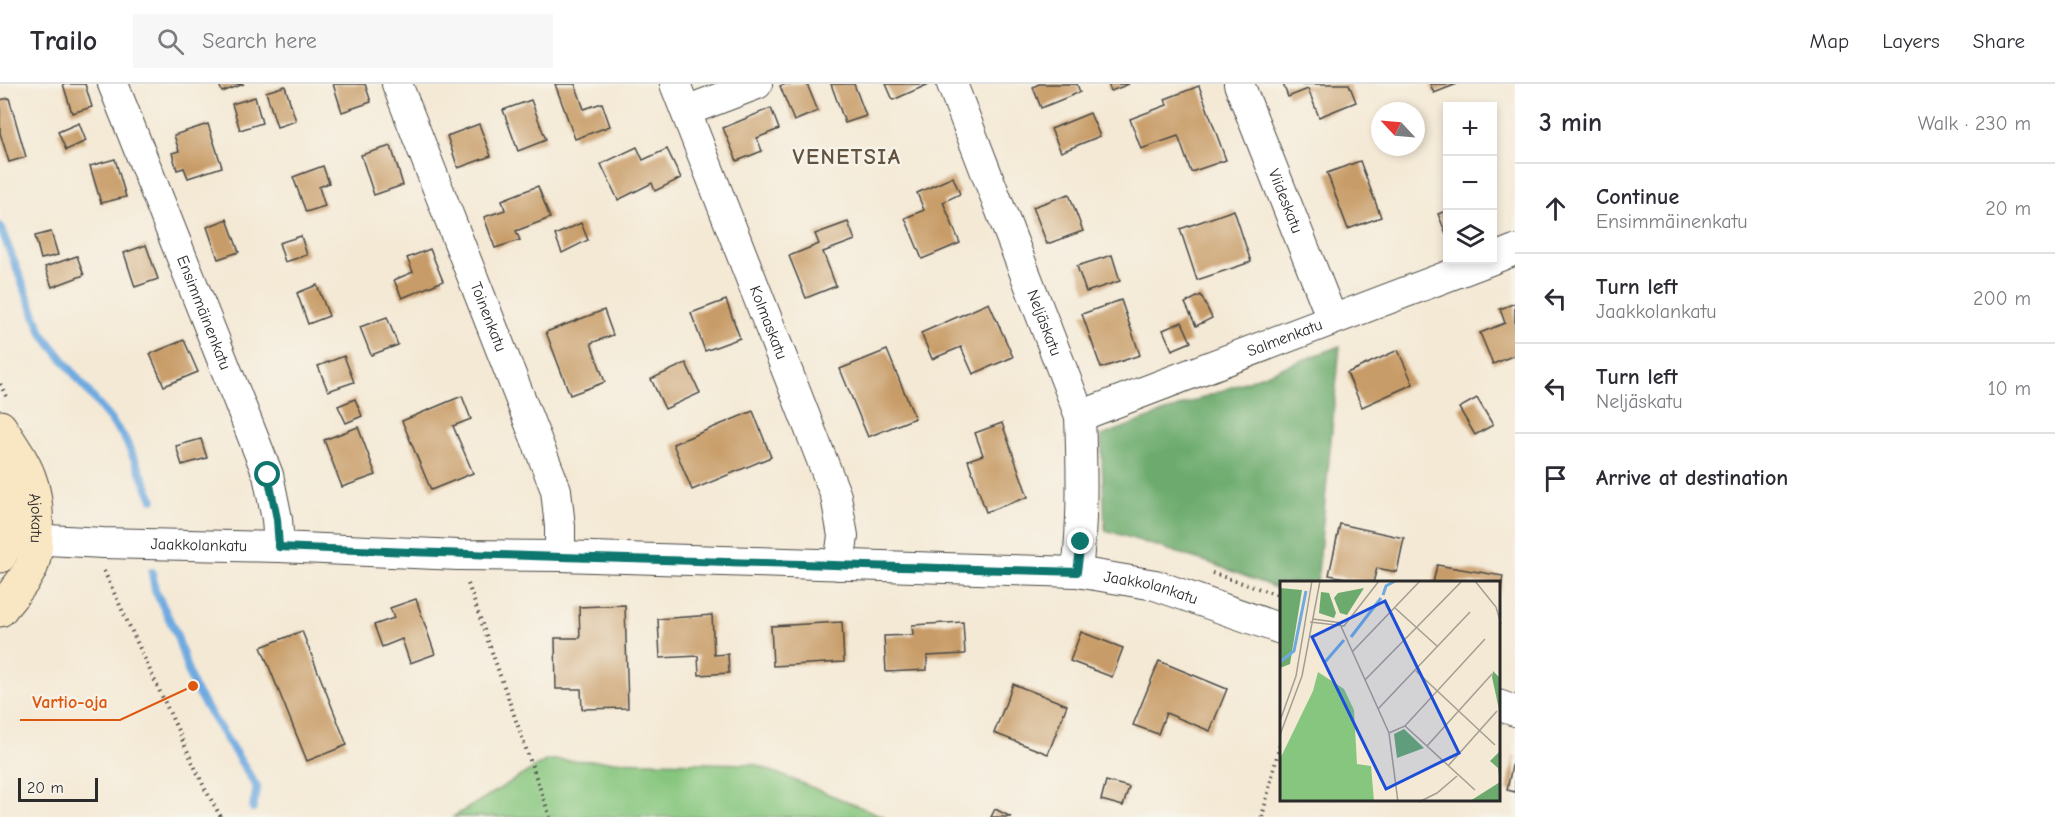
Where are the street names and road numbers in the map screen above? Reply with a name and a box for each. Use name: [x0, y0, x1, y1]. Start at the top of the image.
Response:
street label: Viideskatu: [1265, 166, 1306, 236]
street label: Ensimmäinenkatu: [173, 253, 234, 372]
street label: Toinenkatu: [466, 279, 510, 354]
street label: Kolmaskatu: [746, 283, 791, 362]
street label: Neljäskatu: [1023, 287, 1065, 358]
street label: Salmenkatu: [1244, 316, 1325, 361]
street label: Ajokatu: [25, 492, 45, 543]
street label: Jaakkolankatu: [150, 535, 247, 555]
street label: Jaakkolankatu: [1102, 568, 1200, 608]

